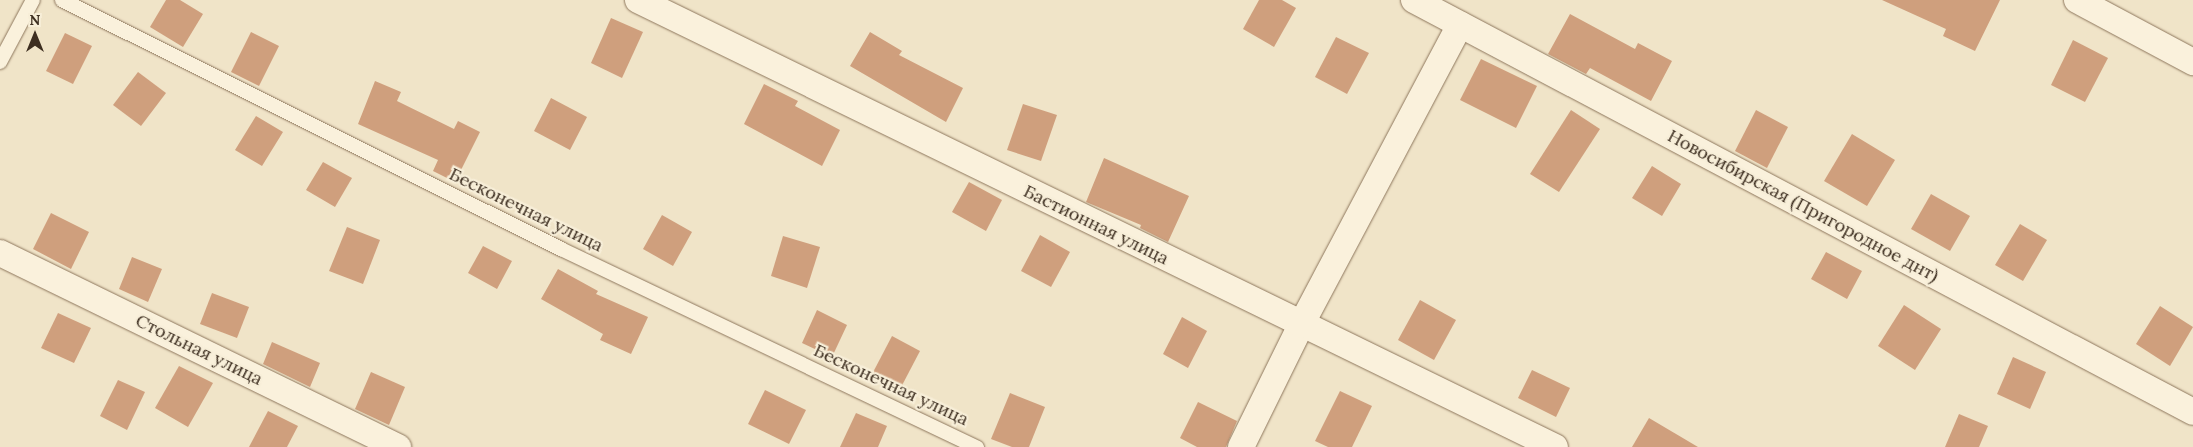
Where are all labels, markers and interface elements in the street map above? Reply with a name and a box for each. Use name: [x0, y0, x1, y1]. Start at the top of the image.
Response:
north arrow: [10, 10, 60, 60]
text: N: [30, 11, 40, 29]
street label: Новосибирская (Пригородное днт): [1664, 125, 1942, 287]
street label: Бесконечная улица: [446, 163, 606, 257]
street label: Бастионная улица: [1020, 180, 1172, 270]
street label: Стольная улица: [132, 310, 266, 390]
street label: Бесконечная улица: [810, 340, 972, 430]

